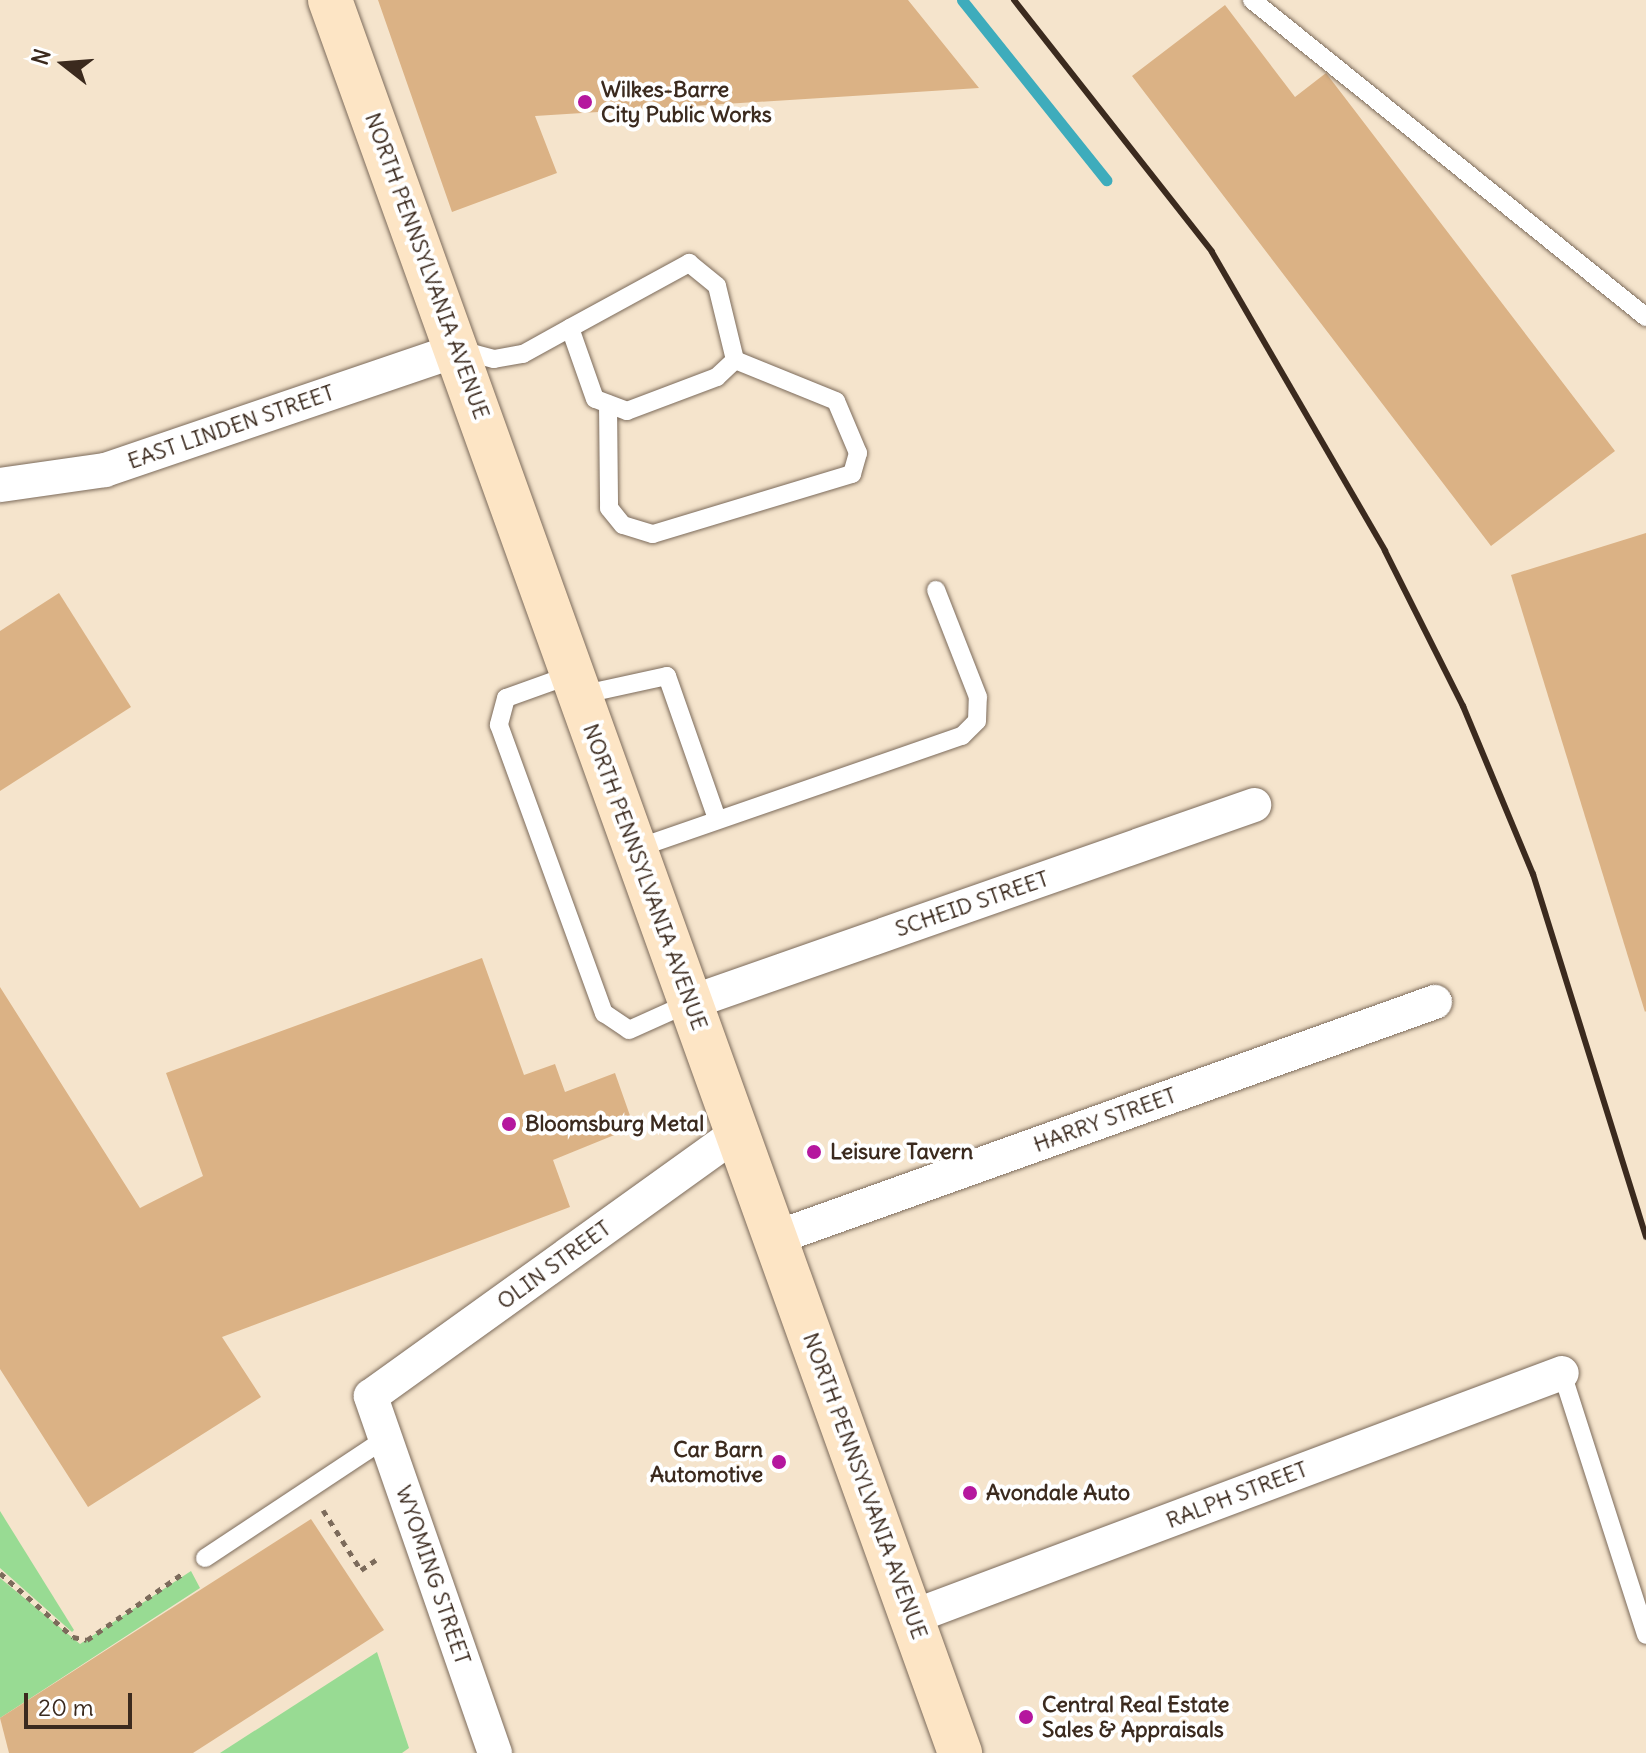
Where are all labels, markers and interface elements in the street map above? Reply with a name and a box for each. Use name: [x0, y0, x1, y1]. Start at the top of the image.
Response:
north arrow: [24, 24, 104, 104]
text: N: [25, 46, 57, 68]
place label: Wilkes-Barre City Public Works: [601, 76, 772, 128]
marker: Wilkes-Barre City Public Works: [576, 93, 594, 111]
street label: NORTH PENNSYLVANIA AVENUE: [359, 109, 495, 423]
street label: EAST LINDEN STREET: [124, 379, 338, 475]
street label: NORTH PENNSYLVANIA AVENUE: [577, 720, 713, 1034]
street label: SCHEID STREET: [892, 865, 1052, 943]
street label: HARRY STREET: [1030, 1082, 1180, 1158]
place label: Bloomsburg Metal: [525, 1111, 704, 1137]
marker: Bloomsburg Metal: [500, 1115, 518, 1133]
place label: Leisure Tavern: [830, 1139, 973, 1165]
marker: Leisure Tavern: [805, 1143, 823, 1161]
street label: OLIN STREET: [492, 1215, 616, 1315]
street label: NORTH PENNSYLVANIA AVENUE: [797, 1329, 933, 1643]
place label: Car Barn Automotive: [650, 1436, 763, 1488]
marker: Car Barn Automotive: [770, 1453, 788, 1471]
street label: RALPH STREET: [1163, 1456, 1311, 1534]
place label: Avondale Auto: [986, 1480, 1130, 1506]
street label: WYOMING STREET: [390, 1482, 476, 1668]
marker: Avondale Auto: [961, 1484, 979, 1502]
scale bar: [28, 1677, 136, 1727]
place label: Central Real Estate Sales & Appraisals: [1042, 1691, 1229, 1742]
text: 20 m: [38, 1692, 94, 1722]
marker: Central Real Estate Sales & Appraisals: [1017, 1708, 1035, 1726]

